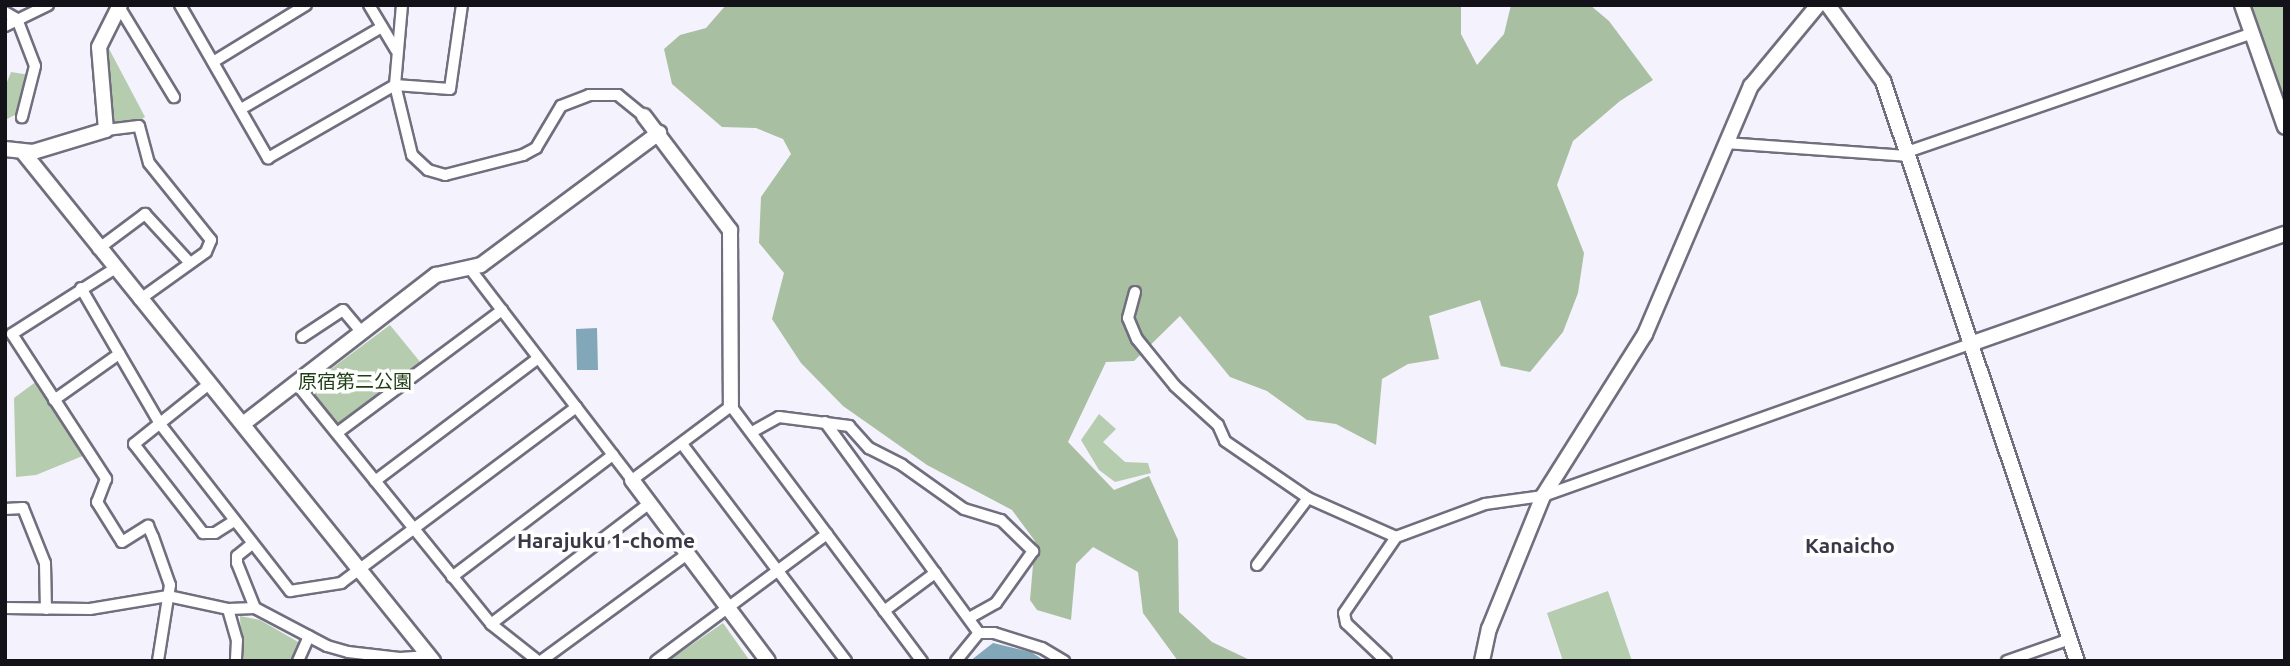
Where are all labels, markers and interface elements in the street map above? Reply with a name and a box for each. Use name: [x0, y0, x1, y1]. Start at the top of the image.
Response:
park label: 原宿第二公園: [298, 371, 412, 393]
district label: Harajuku 1-chome: [517, 527, 695, 553]
district label: Kanaicho: [1805, 532, 1895, 558]

